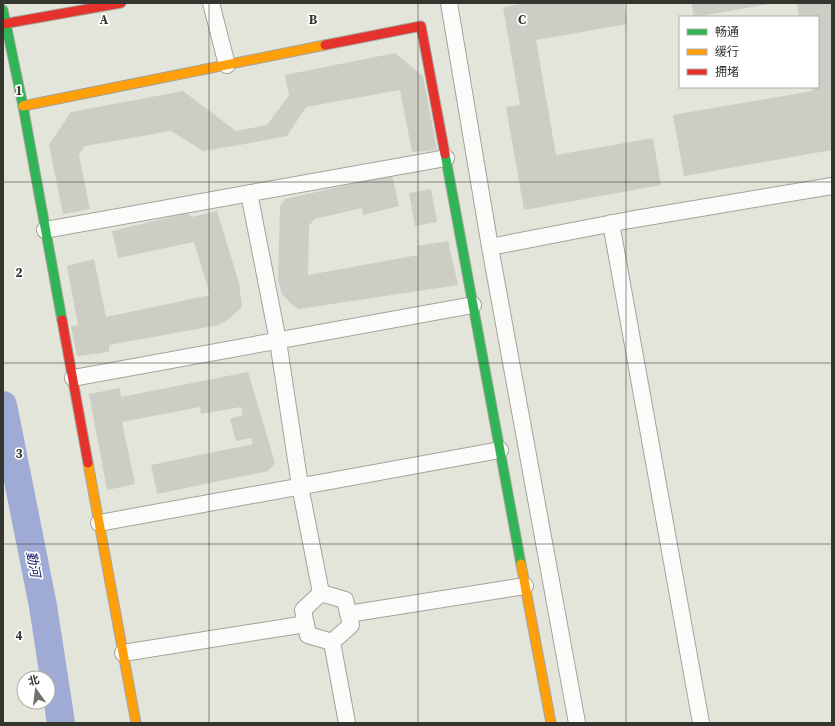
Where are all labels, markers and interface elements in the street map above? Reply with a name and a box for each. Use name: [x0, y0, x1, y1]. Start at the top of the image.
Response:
text: A: [100, 11, 109, 28]
text: B: [309, 11, 318, 28]
text: C: [518, 11, 526, 28]
legend: [679, 16, 819, 88]
text: 畅通: [715, 24, 739, 40]
text: 缓行: [715, 44, 739, 60]
text: 拥堵: [715, 64, 739, 80]
text: 1: [15, 82, 23, 99]
text: 2: [15, 264, 23, 281]
text: 3: [15, 445, 23, 462]
water label: 勤河: [23, 550, 45, 581]
text: 4: [15, 627, 23, 644]
north arrow: [16, 670, 56, 710]
text: 北: [27, 672, 41, 689]

